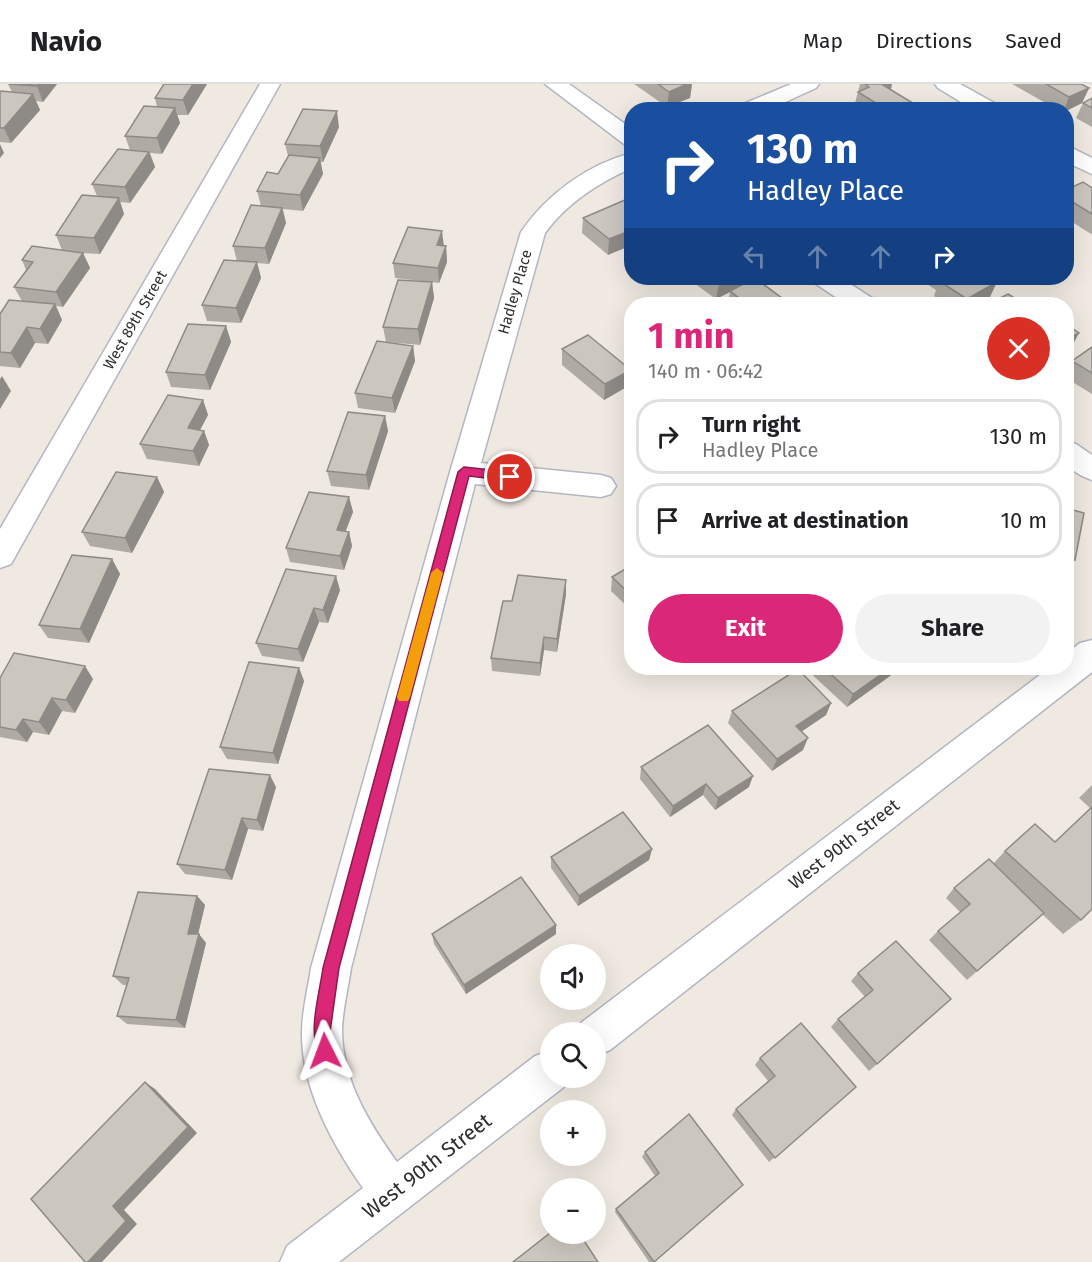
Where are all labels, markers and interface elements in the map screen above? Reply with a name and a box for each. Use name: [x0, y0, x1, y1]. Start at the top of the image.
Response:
text: Navio: [30, 25, 102, 58]
text: Map: [803, 28, 843, 54]
text: Directions: [876, 28, 972, 54]
text: Saved: [1005, 28, 1062, 54]
text: 130 m: [747, 124, 858, 174]
icon: right: [648, 126, 726, 204]
text: Hadley Place: [747, 175, 904, 207]
icon: left: [738, 240, 771, 273]
icon: ahead: [801, 240, 834, 273]
icon: ahead: [864, 240, 897, 273]
icon: right: [927, 240, 960, 273]
street label: Hadley Place: [494, 248, 536, 336]
street label: West 89th Street: [99, 267, 171, 373]
text: 1 min: [648, 314, 735, 358]
button: close: [987, 317, 1050, 380]
text: 140 m · 06:42: [648, 359, 763, 383]
text: Turn right: [702, 411, 801, 438]
icon: right: [651, 420, 684, 453]
text: 130 m: [990, 423, 1047, 450]
text: Hadley Place: [702, 438, 818, 462]
pin: [484, 451, 535, 502]
icon: arrive: [493, 460, 526, 493]
icon: arrive: [651, 504, 684, 537]
text: Arrive at destination: [702, 507, 909, 534]
text: 10 m: [1001, 507, 1047, 534]
button: Exit: [648, 594, 843, 663]
button: Share: [855, 594, 1050, 663]
street label: West 90th Street: [784, 794, 904, 894]
map controls: [540, 944, 606, 1244]
button: sound: [540, 944, 606, 1010]
position arrow: [293, 1019, 357, 1083]
button: search: [540, 1022, 606, 1088]
button: +: [540, 1100, 606, 1166]
street label: West 90th Street: [357, 1107, 497, 1224]
button: −: [540, 1178, 606, 1244]

